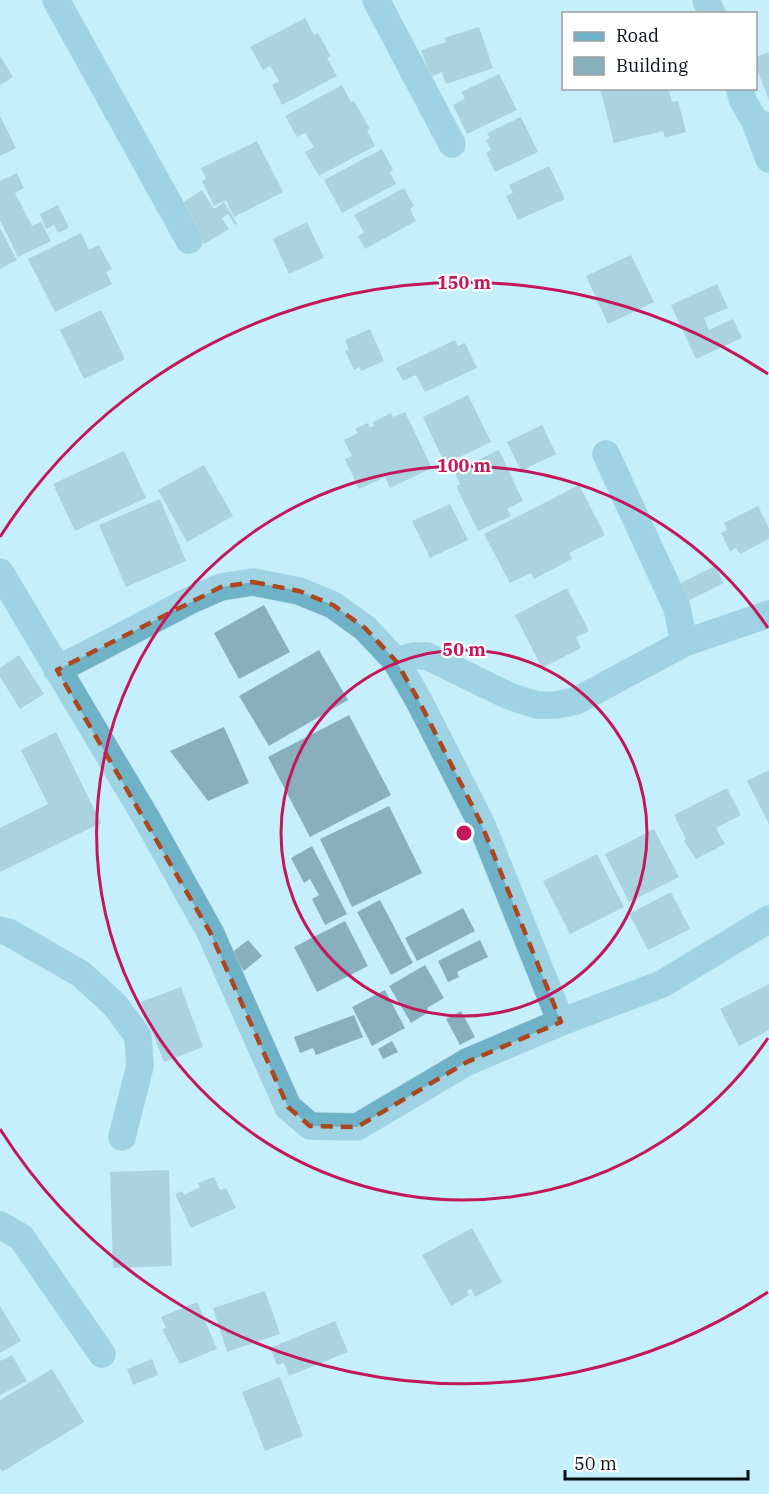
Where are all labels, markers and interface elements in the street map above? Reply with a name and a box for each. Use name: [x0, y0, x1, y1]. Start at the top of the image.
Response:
legend: [562, 12, 757, 90]
text: Road: [616, 24, 659, 47]
text: Building: [616, 54, 688, 77]
text: 150 m: [437, 271, 492, 294]
text: 100 m: [437, 454, 492, 477]
text: 50 m: [442, 638, 486, 661]
centre of rings: [454, 823, 474, 843]
scale bar: [565, 1443, 748, 1481]
text: 50 m: [574, 1452, 617, 1475]

